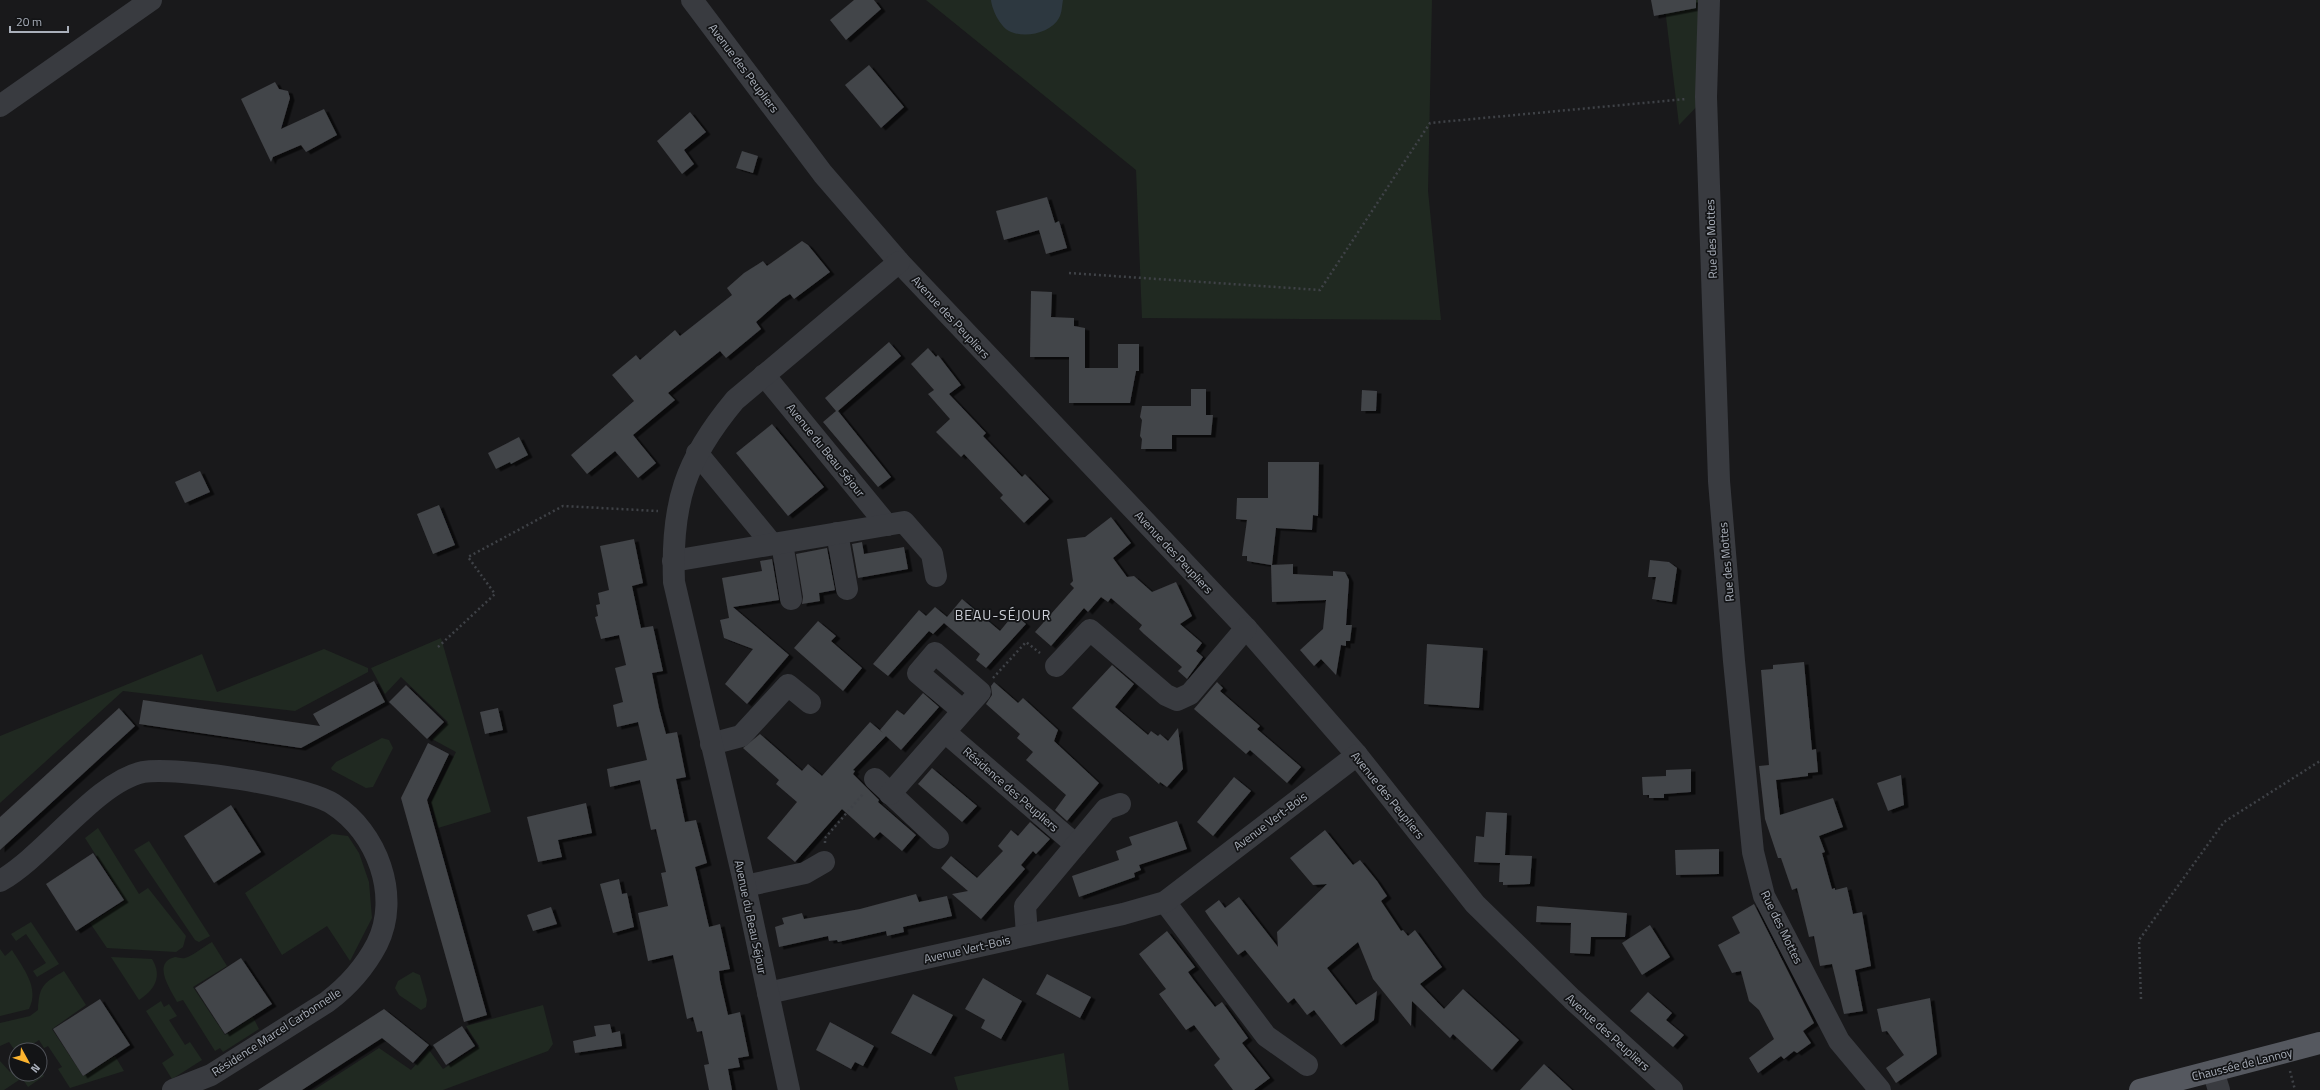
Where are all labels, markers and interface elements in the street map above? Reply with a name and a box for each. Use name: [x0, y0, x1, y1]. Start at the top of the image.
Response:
scale bar: [10, 8, 68, 34]
text: 20 m: [16, 12, 42, 31]
street label: Avenue des Peupliers: [704, 19, 784, 117]
street label: Rue des Mottes: [1700, 199, 1722, 279]
street label: Avenue des Peupliers: [907, 271, 995, 363]
street label: Avenue du Beau Séjour: [782, 399, 870, 501]
street label: Avenue des Peupliers: [1130, 506, 1218, 598]
street label: Rue des Mottes: [1713, 521, 1739, 602]
district label: BEAU-SÉJOUR: [955, 604, 1051, 625]
street label: Résidence des Peupliers: [959, 742, 1064, 836]
street label: Avenue des Peupliers: [1347, 747, 1430, 843]
street label: Avenue Vert-Bois: [1229, 787, 1311, 855]
street label: Avenue du Beau Séjour: [730, 858, 772, 976]
street label: Rue des Mottes: [1756, 887, 1808, 967]
street label: Avenue Vert-Bois: [922, 930, 1012, 968]
street label: Résidence Marcel Carbonnelle: [208, 983, 344, 1081]
street label: Avenue des Peupliers: [1562, 989, 1655, 1075]
north arrow: [8, 1042, 48, 1082]
street label: Chaussée de Lannoy: [2190, 1042, 2294, 1086]
text: N: [27, 1060, 44, 1076]

